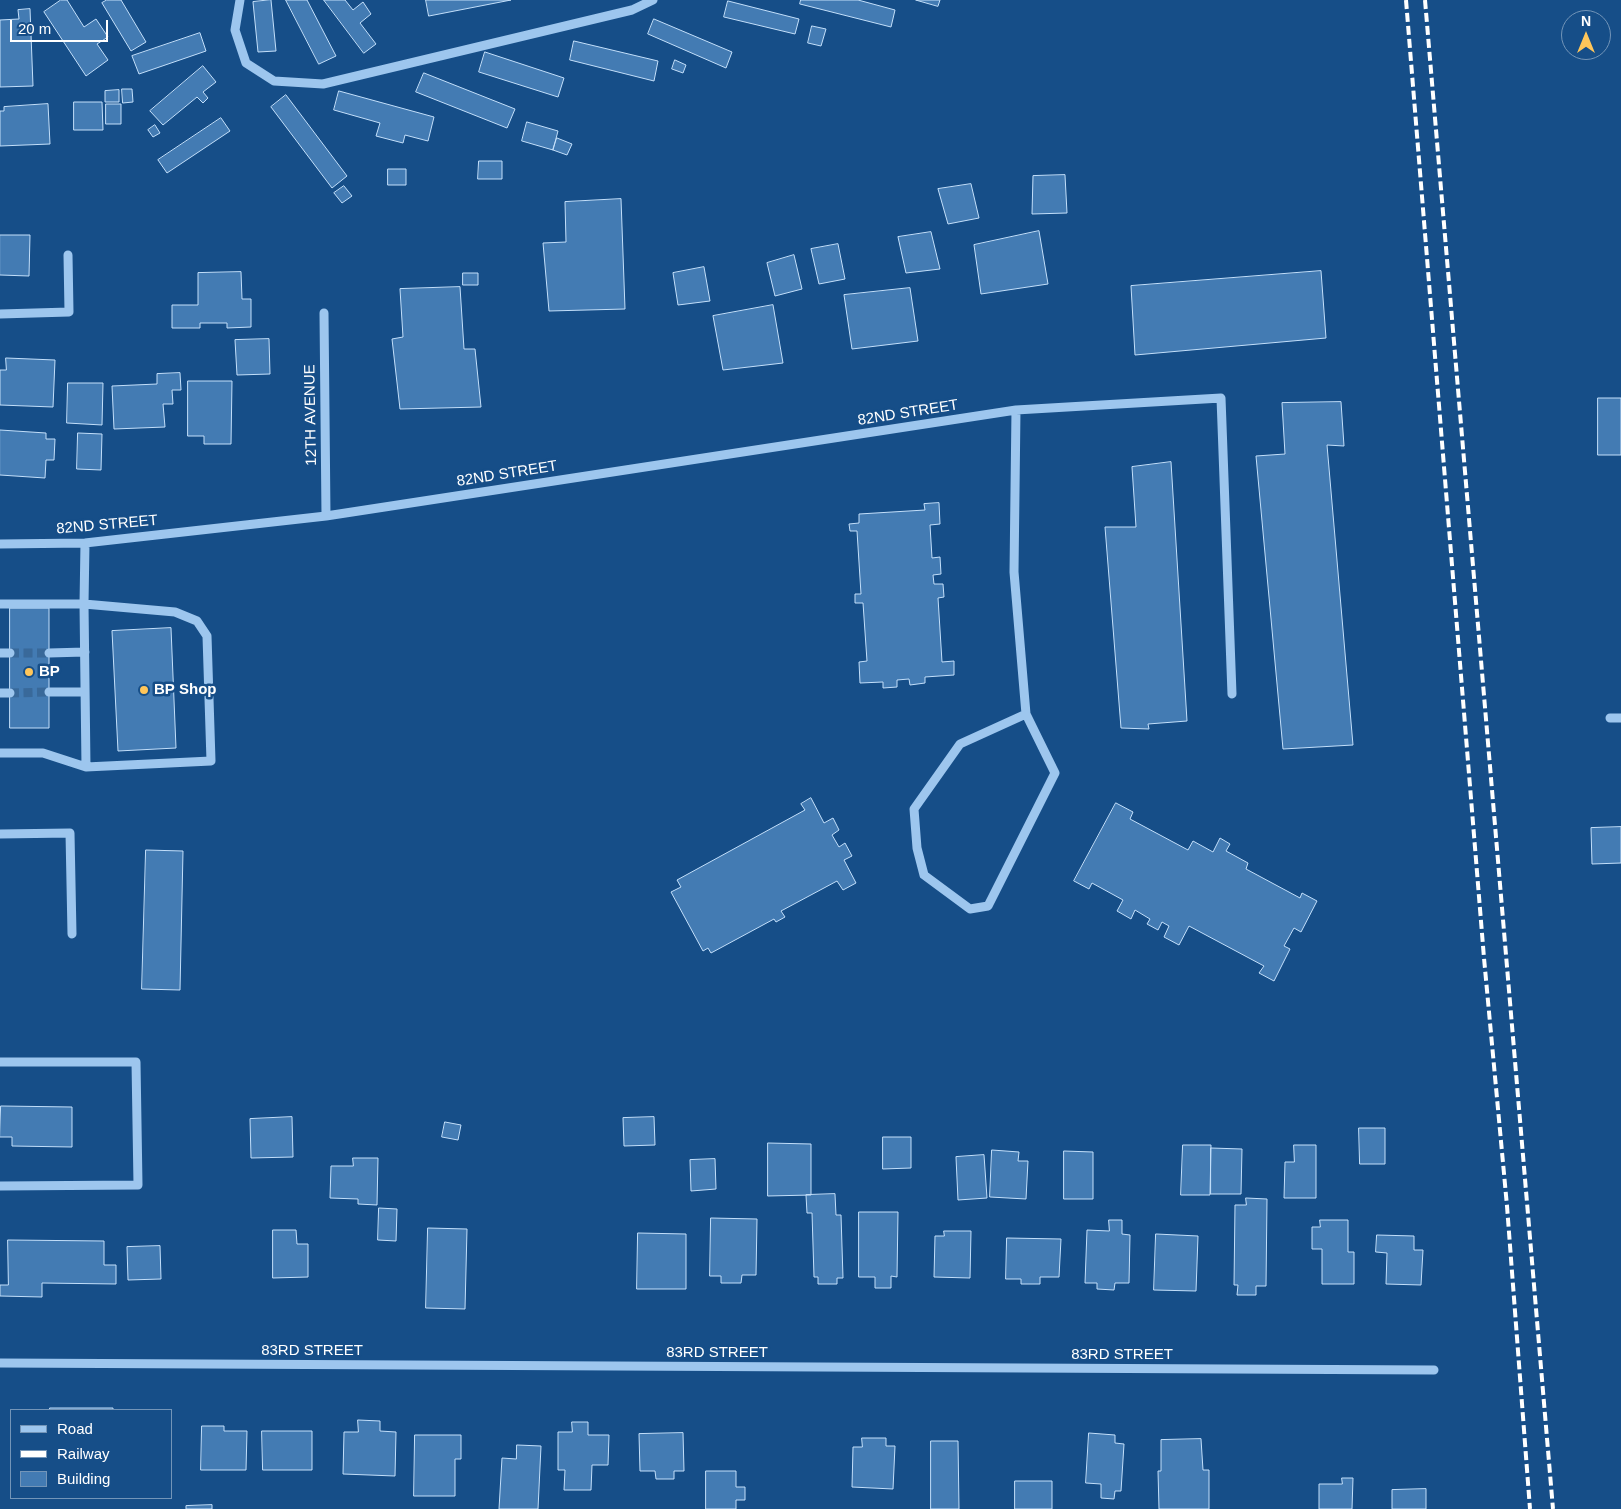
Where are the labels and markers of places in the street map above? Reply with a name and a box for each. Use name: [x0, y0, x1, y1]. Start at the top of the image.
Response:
place label: BP: [39, 663, 60, 681]
marker: BP: [23, 666, 35, 678]
place label: BP Shop: [154, 681, 216, 699]
marker: BP Shop: [138, 684, 150, 696]

